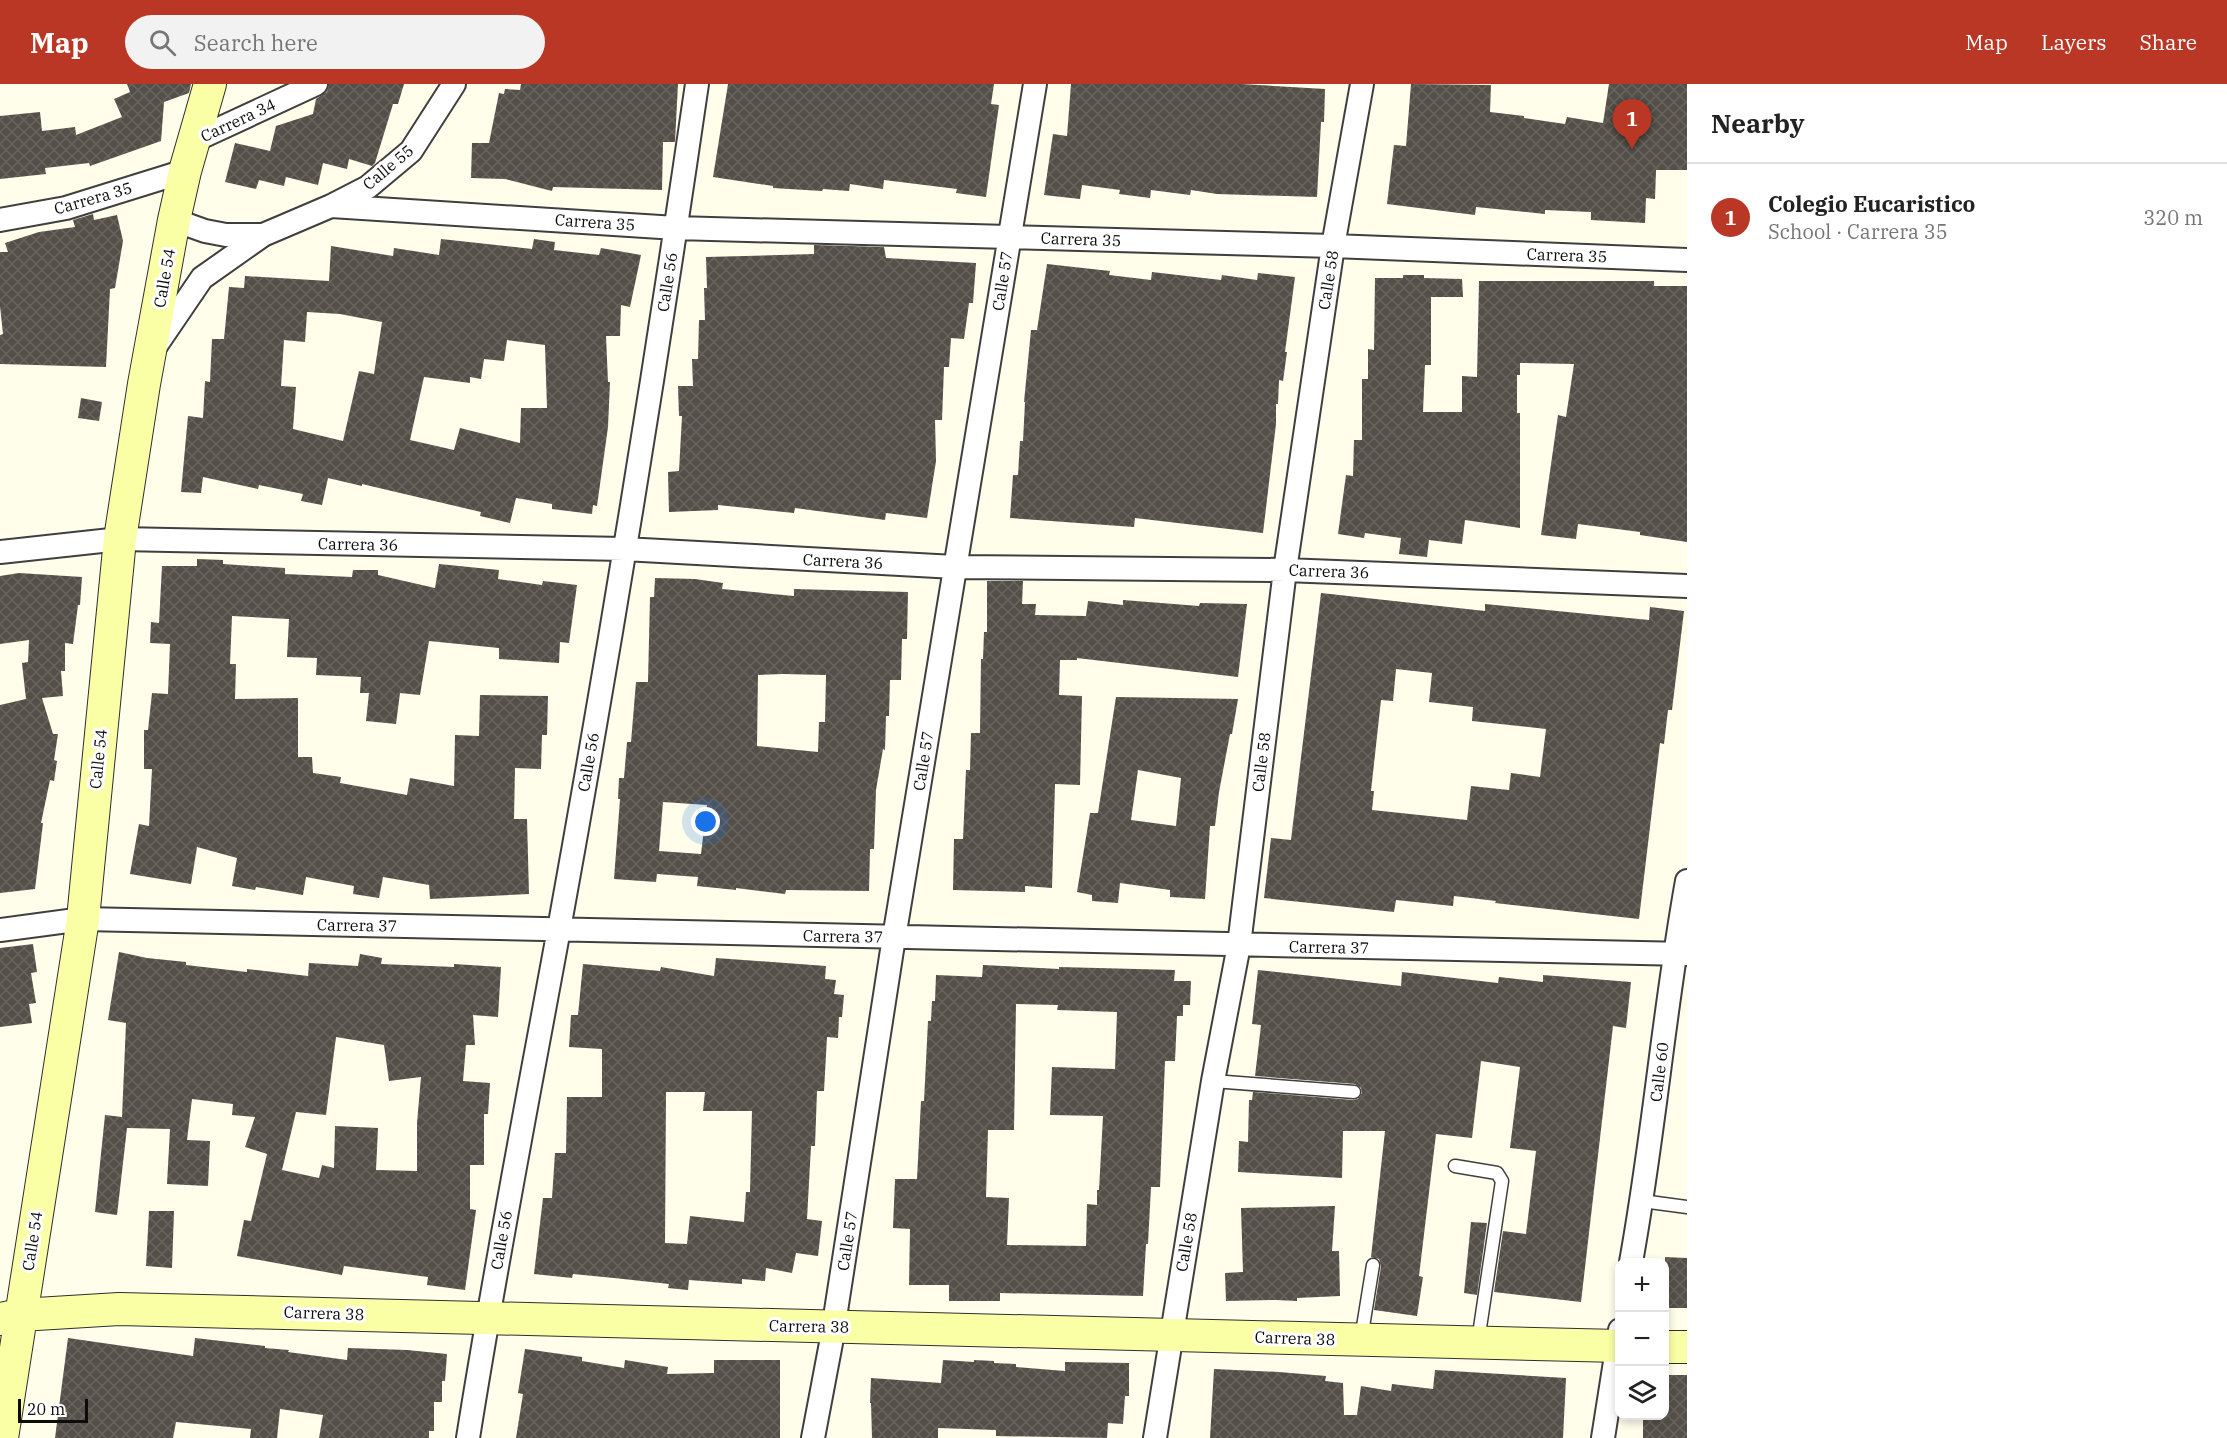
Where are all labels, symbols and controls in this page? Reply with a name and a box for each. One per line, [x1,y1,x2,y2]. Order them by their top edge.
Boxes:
search box [125,15,545,69]
text: Map [30,24,89,61]
icon: search [146,26,179,59]
text: Search here [194,28,318,57]
text: Map [1965,28,2008,56]
text: Layers [2041,28,2107,56]
text: Share [2140,28,2197,56]
street label: Carrera 34 [197,94,279,146]
pin: 1 [1612,100,1652,149]
text: Nearby [1711,106,1805,140]
street label: Calle 55 [359,140,417,194]
street label: Carrera 35 [52,177,134,219]
text: Colegio Eucaristico [1768,189,1975,218]
text: 1 [1725,204,1737,231]
text: 320 m [2143,204,2203,231]
street label: Carrera 35 [554,209,636,235]
text: School · Carrera 35 [1768,218,1948,245]
street label: Carrera 35 [1040,228,1122,250]
street label: Carrera 35 [1526,244,1608,266]
street label: Calle 54 [149,247,179,309]
street label: Calle 58 [1313,249,1343,311]
street label: Calle 57 [987,250,1017,312]
street label: Calle 56 [652,251,682,313]
street label: Carrera 36 [318,533,398,555]
street label: Carrera 36 [802,549,884,573]
street label: Carrera 36 [1288,560,1370,582]
street label: Calle 54 [85,728,111,790]
street label: Calle 57 [908,730,938,792]
street label: Calle 56 [573,731,603,793]
street label: Calle 58 [1247,731,1275,793]
your location [691,807,720,836]
street label: Carrera 37 [317,914,397,936]
street label: Carrera 37 [803,925,883,947]
street label: Carrera 37 [1289,936,1369,958]
street label: Calle 60 [1645,1041,1673,1103]
street label: Calle 56 [486,1209,516,1271]
street label: Calle 54 [17,1210,47,1272]
street label: Calle 57 [832,1210,862,1272]
street label: Calle 58 [1171,1211,1201,1273]
map controls [1615,1258,1669,1420]
button: + [1615,1258,1669,1312]
street label: Carrera 38 [283,1302,365,1324]
button: − [1615,1312,1669,1366]
street label: Carrera 38 [769,1315,849,1337]
street label: Carrera 38 [1254,1327,1336,1349]
button: layers [1615,1366,1669,1420]
scale bar [18,1396,88,1424]
text: 20 m [27,1399,65,1419]

